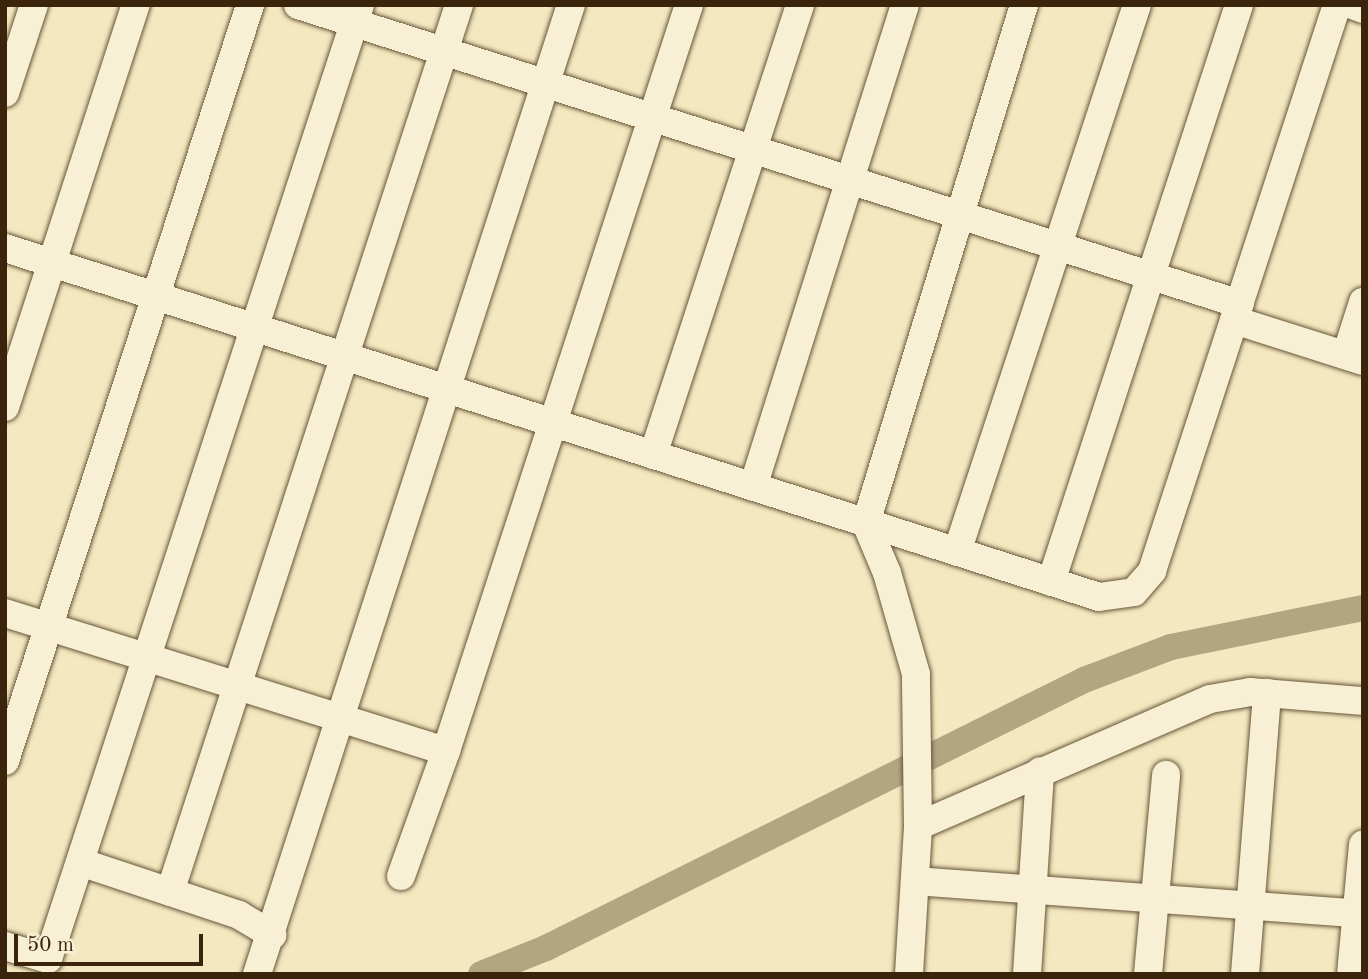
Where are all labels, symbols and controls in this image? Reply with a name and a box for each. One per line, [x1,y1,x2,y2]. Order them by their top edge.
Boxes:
scale bar [18,920,206,964]
text: 50 m [27,935,74,956]

